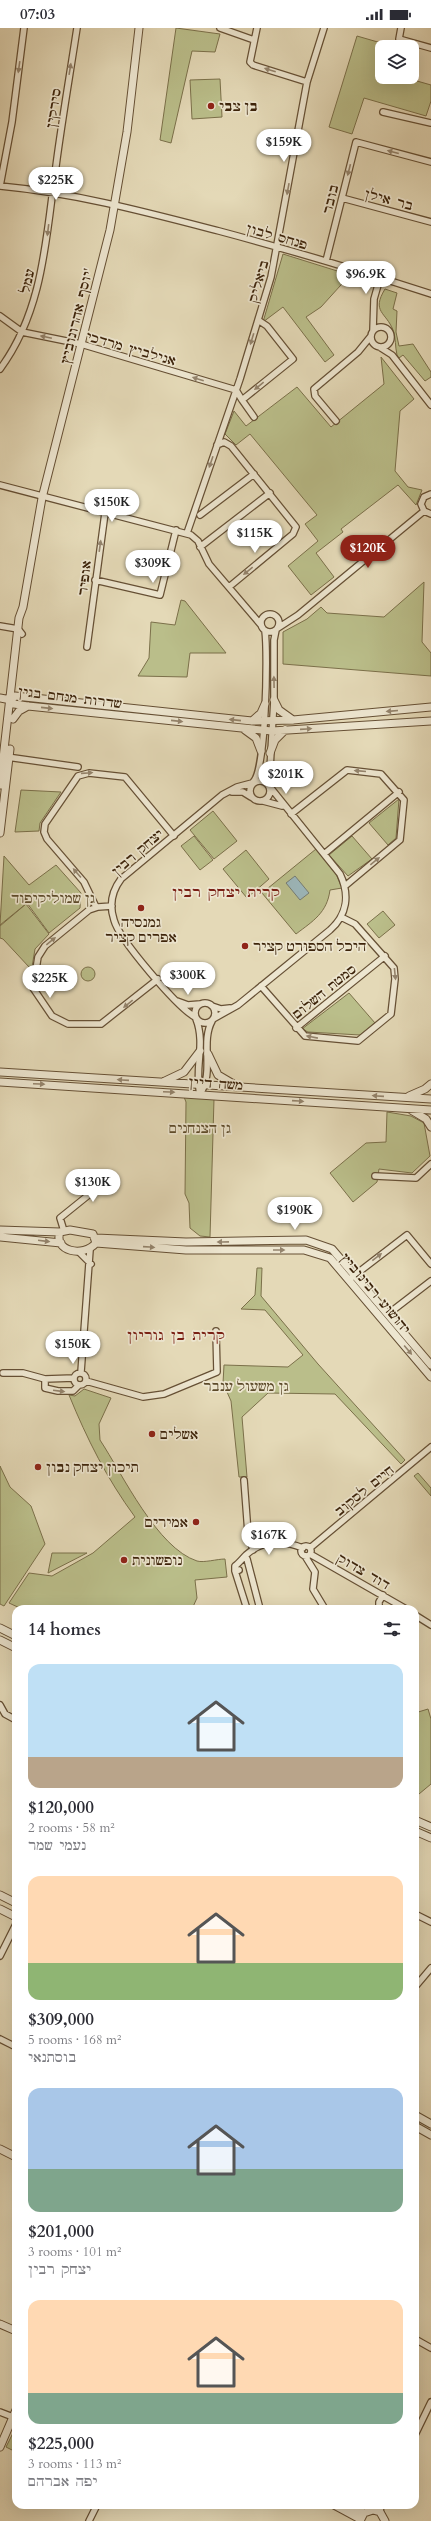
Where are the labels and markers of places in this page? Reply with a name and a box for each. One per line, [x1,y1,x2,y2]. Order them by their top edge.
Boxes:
place label: בן צבי [219,98,258,116]
marker: בן צבי [206,101,216,111]
pin: $159K [256,129,312,163]
pin: $225K [28,167,84,201]
pin: $96.9K [333,261,399,295]
pin: $150K [84,489,140,523]
pin: $115K [227,520,283,554]
pin: $120K [340,535,396,569]
pin: $309K [125,550,181,584]
pin: $201K [258,761,314,795]
marker: גמנסיה אפרים קציר [136,903,146,913]
place label: גמנסיה אפרים קציר [105,914,177,947]
place label: היכל הספורט קציר [253,938,366,956]
marker: היכל הספורט קציר [240,941,250,951]
pin: $300K [160,962,216,996]
pin: $225K [22,965,78,999]
pin: $130K [65,1169,121,1203]
pin: $190K [267,1197,323,1231]
pin: $150K [45,1331,101,1365]
place label: אשלים [160,1426,198,1444]
marker: אשלים [147,1429,157,1439]
place label: תיכון יצחק נבון [46,1459,139,1477]
marker: תיכון יצחק נבון [33,1462,43,1472]
place label: אמירים [145,1514,188,1532]
marker: אמירים [191,1517,201,1527]
pin: $167K [241,1522,297,1556]
place label: נופשונית [132,1552,182,1570]
marker: נופשונית [119,1555,129,1565]

